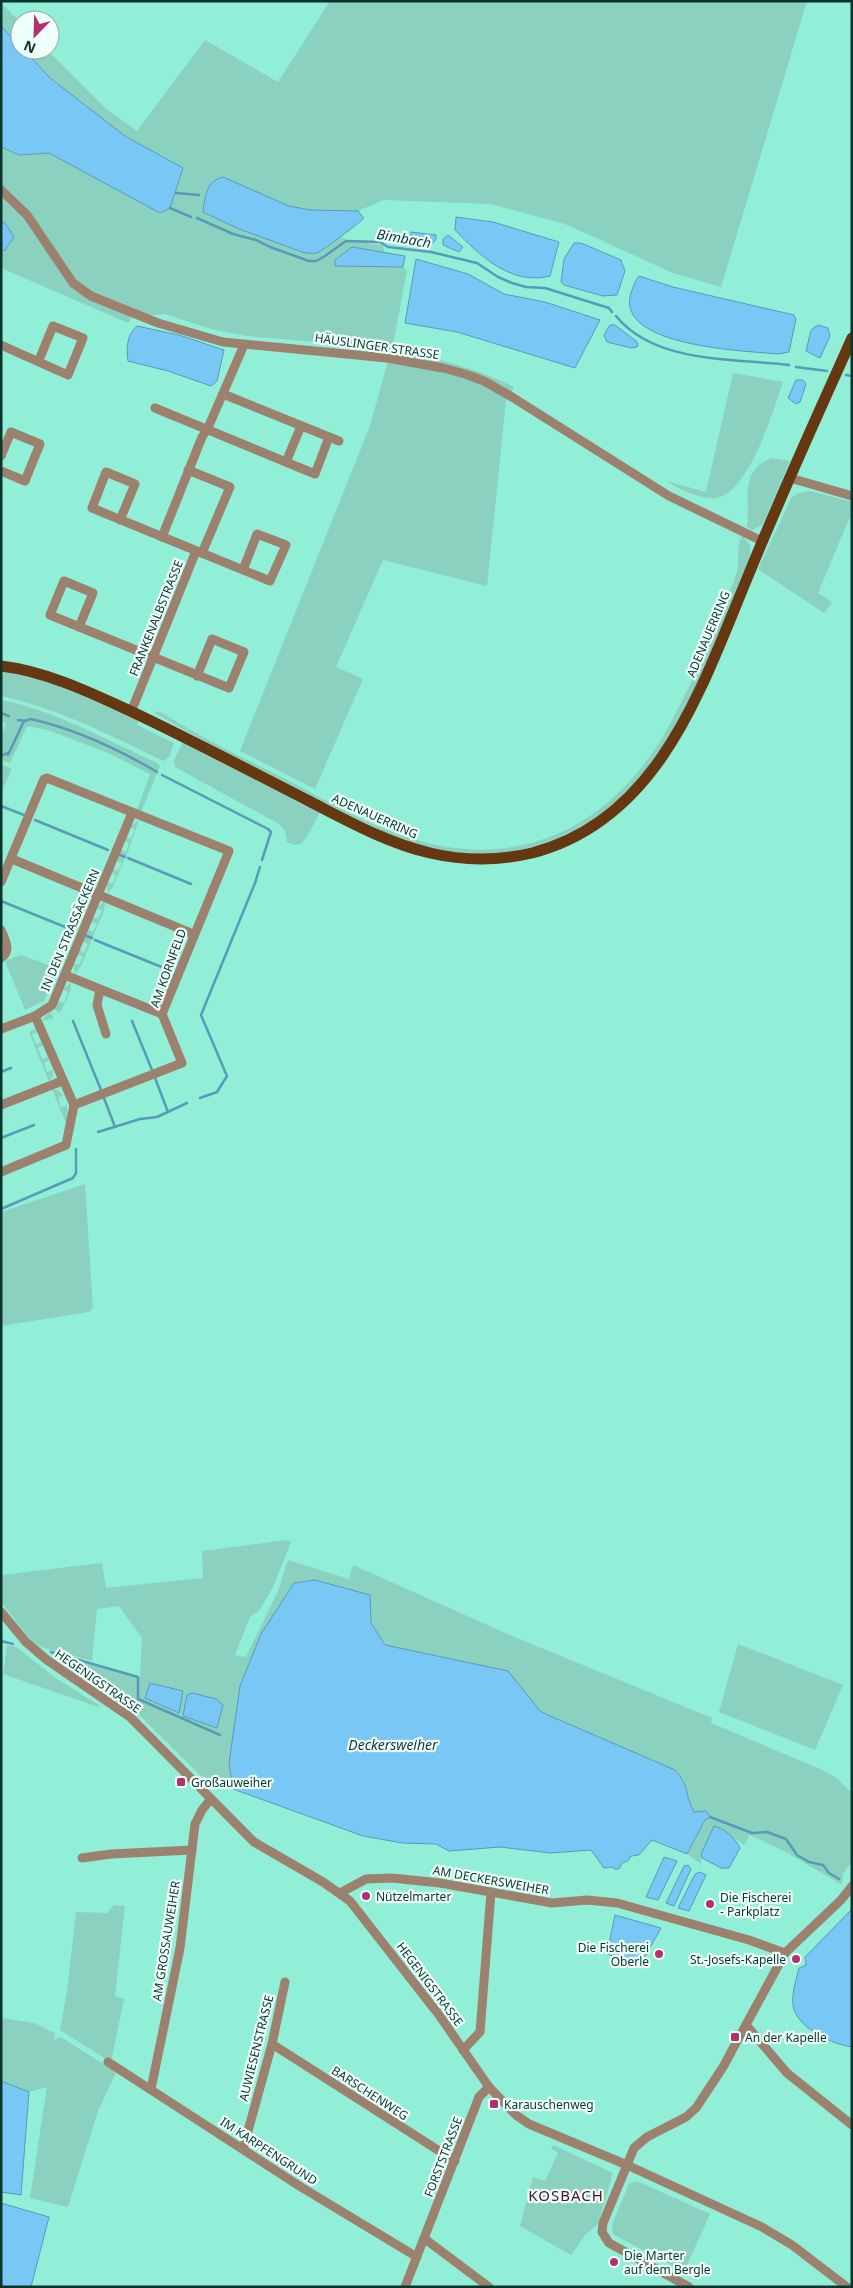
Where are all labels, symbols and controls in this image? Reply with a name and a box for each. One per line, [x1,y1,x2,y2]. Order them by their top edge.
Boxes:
north arrow [10,10,60,60]
text: N [21,36,39,58]
water label: Bimbach [375,224,433,252]
street label: HÄUSLINGER STRASSE [314,329,440,363]
street label: FRANKENALBSTRASSE [125,557,187,679]
street label: ADENAUERRING [682,588,734,680]
street label: ADENAUERRING [329,789,421,843]
street label: IN DEN STRASSÄCKERN [37,866,103,994]
street label: AM KORNFELD [146,926,190,1010]
street label: HEGENIGSTRASSE [52,1645,144,1717]
water label: Deckersweiher [348,1735,438,1754]
place label: Großauweiher [191,1774,272,1791]
marker: Großauweiher [175,1776,187,1788]
street label: AM DECKERSWEIHER [432,1861,551,1899]
street label: AM GROSSAUWEIHER [148,1879,184,2002]
place label: Nützelmarter [376,1888,451,1905]
place label: Die Fischerei - Parkplatz [720,1889,791,1920]
marker: Nützelmarter [360,1890,372,1902]
marker: Die Fischerei - Parkplatz [704,1898,716,1910]
street label: HEGENIGSTRASSE [393,1938,467,2030]
place label: Die Fischerei Oberle [578,1939,649,1970]
marker: Die Fischerei Oberle [653,1948,665,1960]
place label: St.-Josefs-Kapelle [690,1951,786,1968]
marker: St.-Josefs-Kapelle [790,1953,802,1965]
street label: AUWIESENSTRASSE [235,1993,277,2103]
place label: An der Kapelle [745,2029,827,2046]
marker: An der Kapelle [729,2031,741,2043]
street label: BARSCHENWEG [328,2062,412,2124]
place label: Karauschenweg [504,2096,594,2113]
marker: Karauschenweg [488,2098,500,2110]
street label: IM KARPFENGRUND [217,2113,321,2189]
street label: FORSTSTRASSE [420,2114,466,2200]
district label: KOSBACH [528,2185,604,2205]
place label: Die Marter auf dem Bergle [624,2247,711,2278]
marker: Die Marter auf dem Bergle [608,2256,620,2268]

